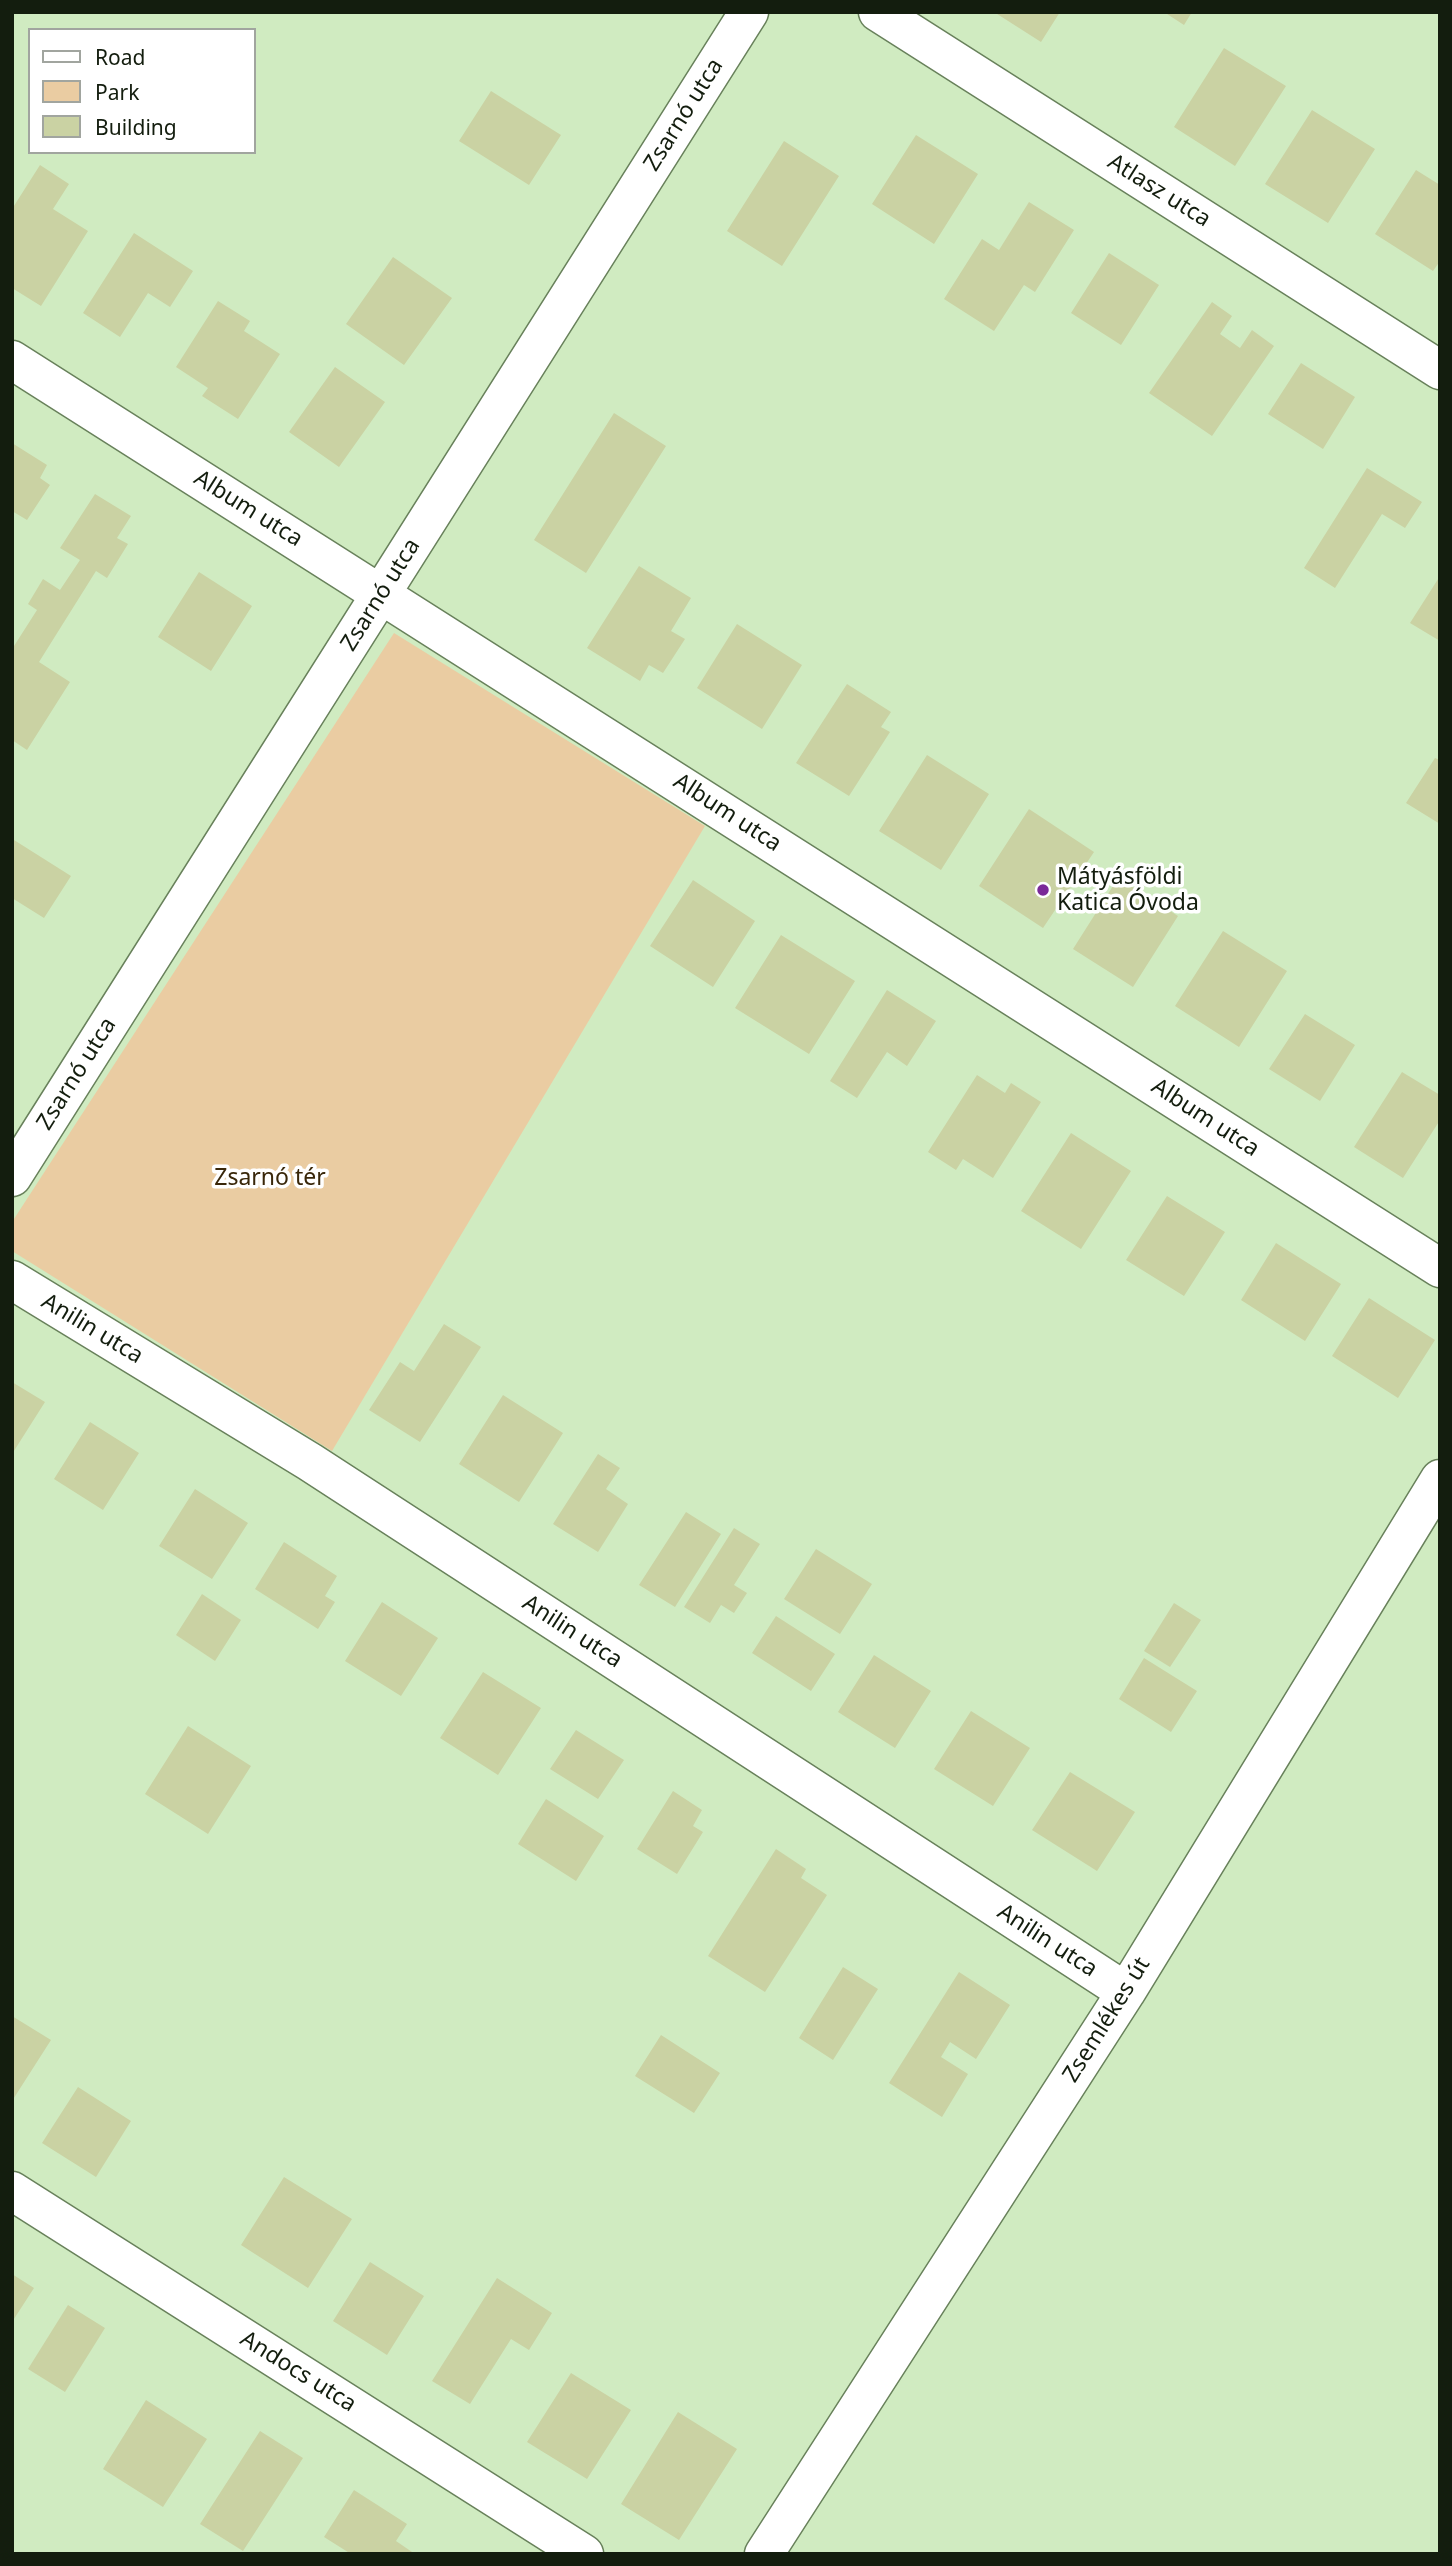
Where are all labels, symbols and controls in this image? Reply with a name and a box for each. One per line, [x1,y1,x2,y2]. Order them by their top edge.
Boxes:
legend [28,28,256,154]
text: Road [95,43,145,71]
street label: Zsarnó utca [639,54,729,176]
text: Park [95,78,139,106]
text: Building [95,113,177,141]
street label: Atlasz utca [1102,149,1216,233]
street label: Album utca [189,465,307,553]
street label: Zsarnó utca [336,534,426,656]
street label: Album utca [668,768,786,858]
place label: Mátyásföldi Katica Óvoda [1057,863,1199,917]
marker: Mátyásföldi Katica Óvoda [1035,882,1051,898]
street label: Zsarnó utca [32,1013,122,1135]
street label: Album utca [1146,1073,1264,1163]
park label: Zsarnó tér [214,1164,326,1192]
street label: Anilin utca [36,1288,148,1370]
street label: Anilin utca [517,1590,627,1674]
street label: Anilin utca [992,1899,1102,1983]
street label: Zsemlékes út [1058,1952,1156,2088]
street label: Andocs utca [235,2325,361,2419]

